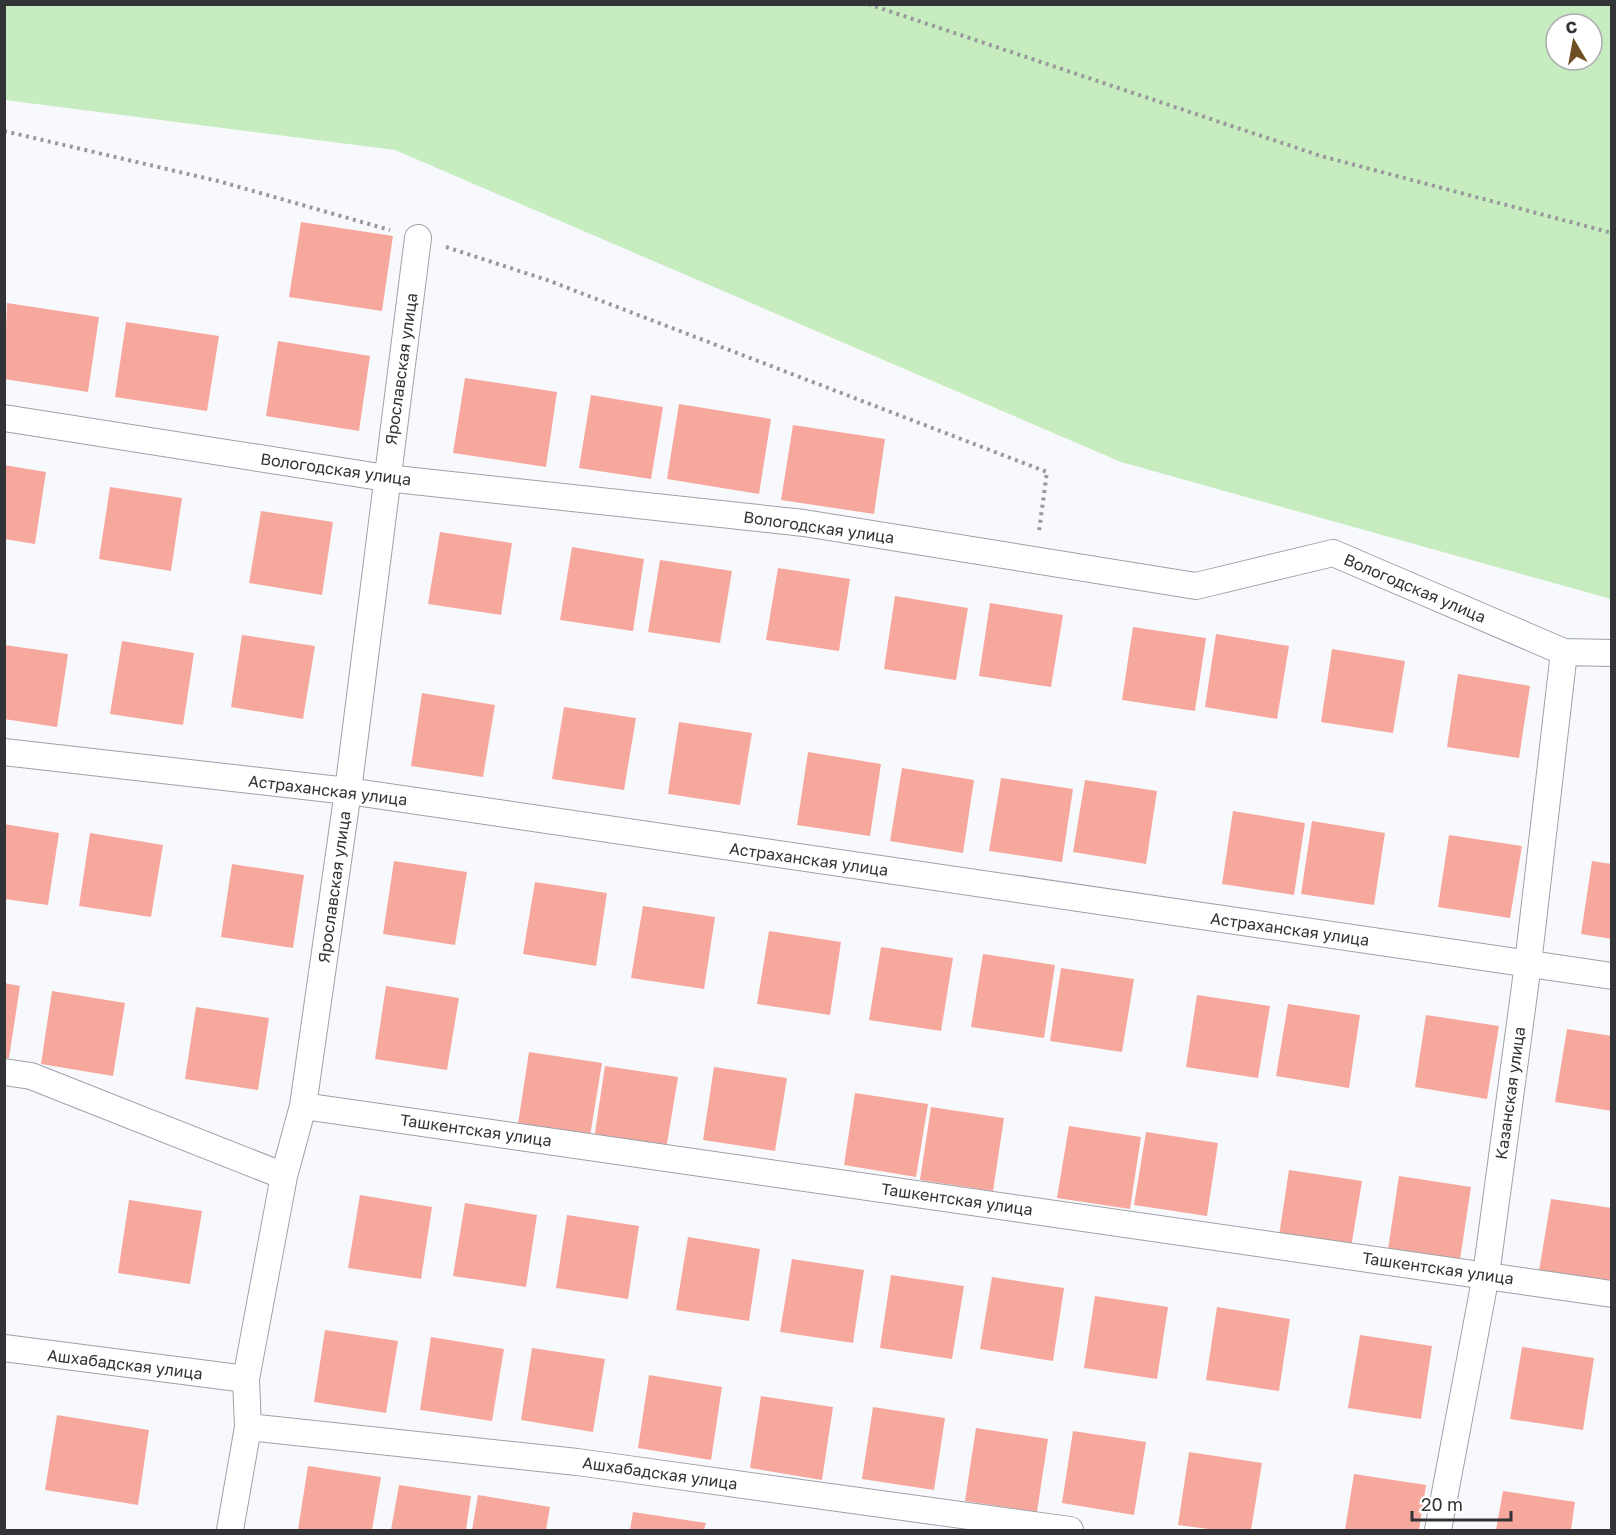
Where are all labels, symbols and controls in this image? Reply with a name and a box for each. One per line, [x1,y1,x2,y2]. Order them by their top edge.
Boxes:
north arrow [1544,12,1604,72]
text: С [1564,16,1579,38]
street label: Ярославская улица [380,292,422,446]
street label: Вологодская улица [259,449,413,489]
street label: Вологодская улица [742,507,896,547]
street label: Вологодская улица [1341,549,1489,627]
street label: Астраханская улица [247,770,409,810]
street label: Ярославская улица [313,810,355,964]
street label: Астраханская улица [728,838,890,880]
street label: Астраханская улица [1209,908,1371,950]
street label: Казанская улица [1491,1025,1529,1161]
street label: Ташкентская улица [399,1109,553,1151]
street label: Ташкентская улица [880,1178,1034,1220]
street label: Ташкентская улица [1361,1247,1515,1289]
street label: Ашхабадская улица [46,1345,204,1383]
street label: Ашхабадская улица [581,1452,739,1494]
scale bar [1412,1484,1511,1522]
text: 20 m [1421,1493,1463,1515]

